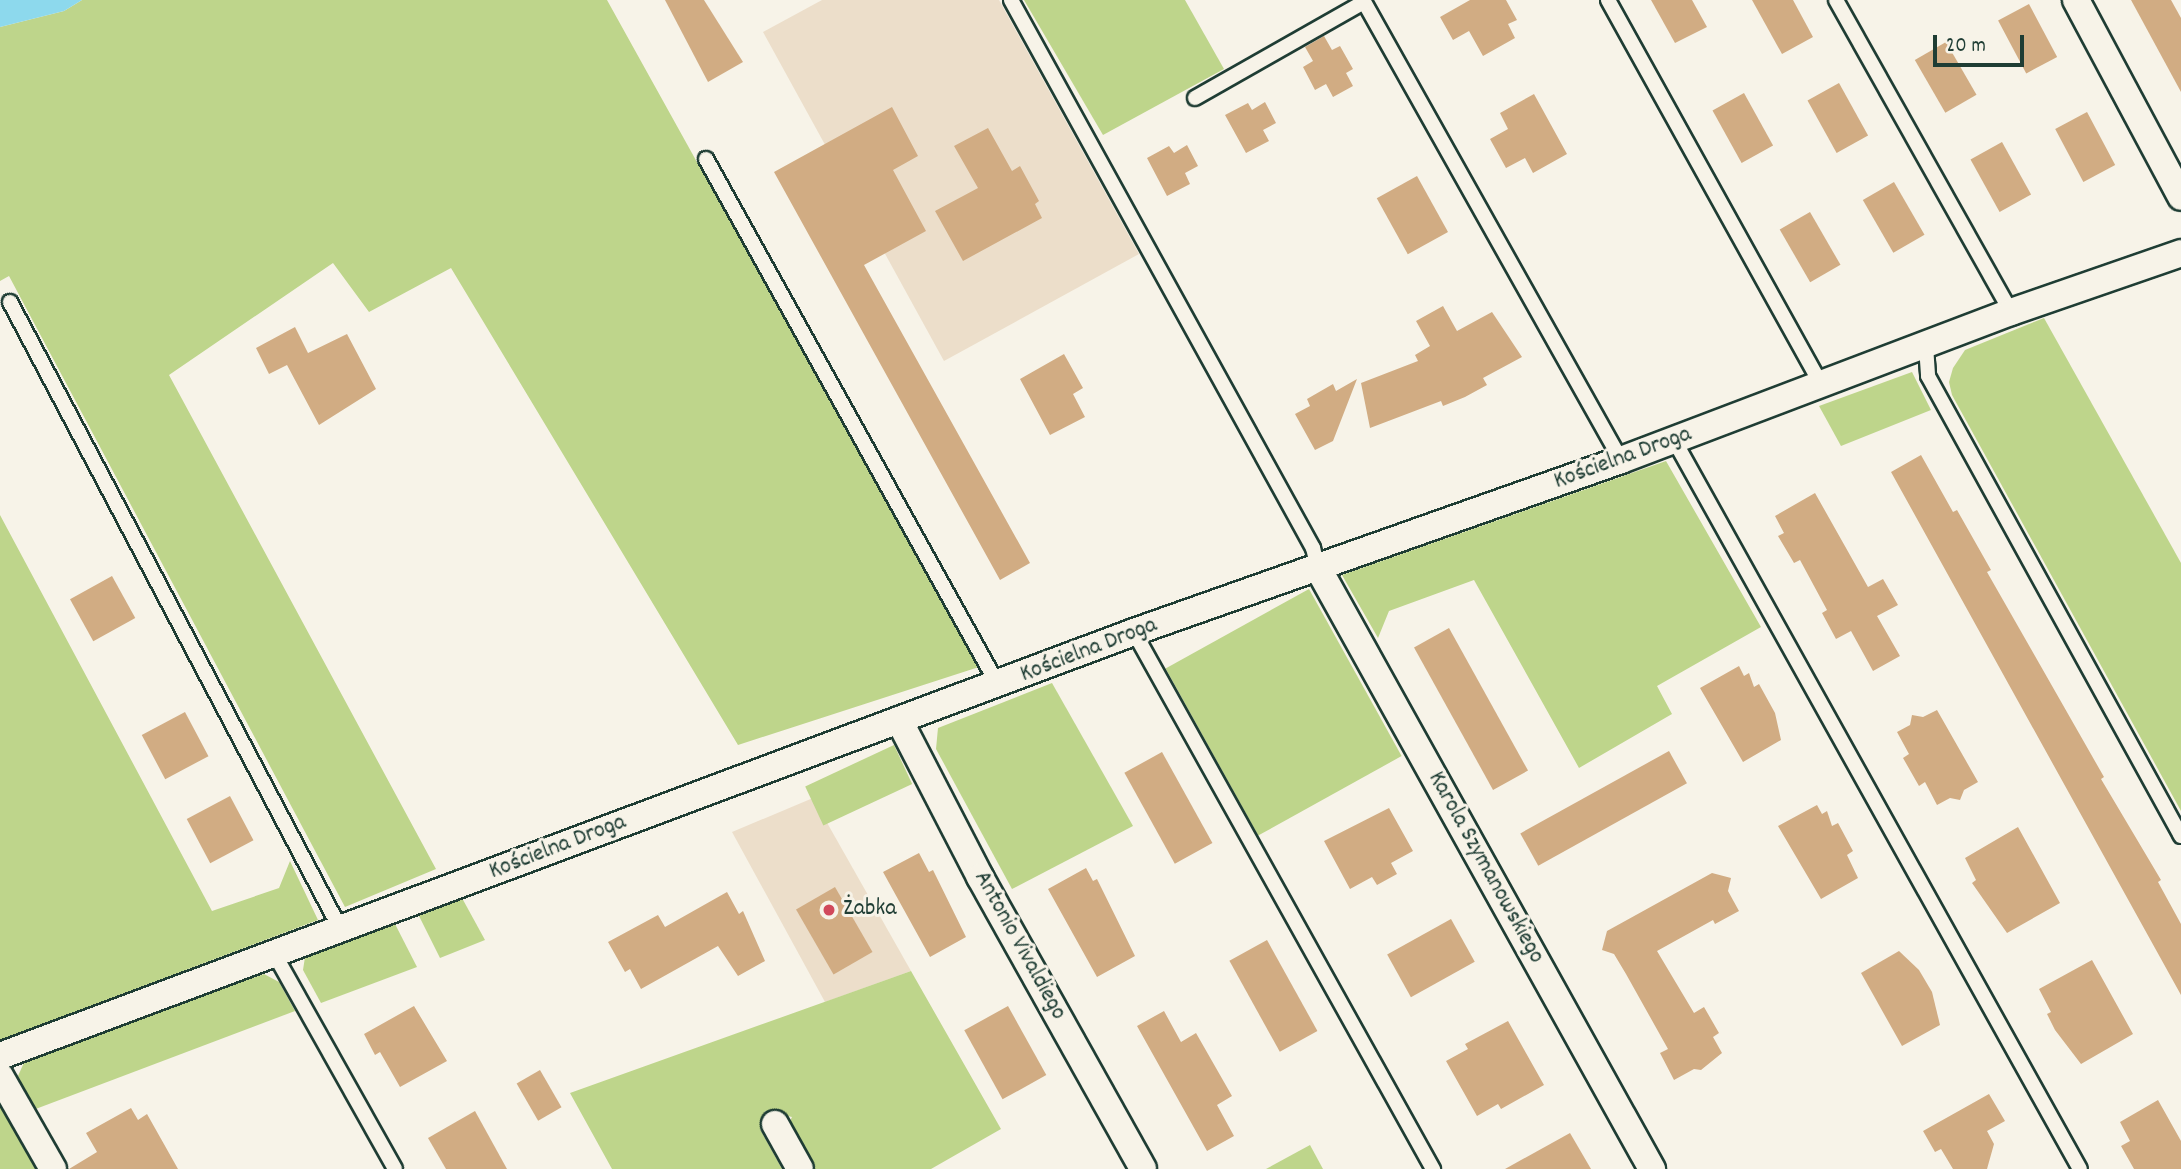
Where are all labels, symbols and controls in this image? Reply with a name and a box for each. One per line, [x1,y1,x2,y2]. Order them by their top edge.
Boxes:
scale bar [1936,21,2027,65]
text: 20 m [1946,32,1986,62]
street label: Kościelna Droga [1550,421,1696,497]
street label: Kościelna Droga [1017,612,1161,690]
street label: Karola Szymanowskiego [1420,767,1550,969]
street label: Kościelna Droga [486,809,630,887]
street label: Antonio Vivaldiego [966,867,1072,1025]
place label: Żabka [843,896,896,924]
marker: Żabka [821,902,837,918]

